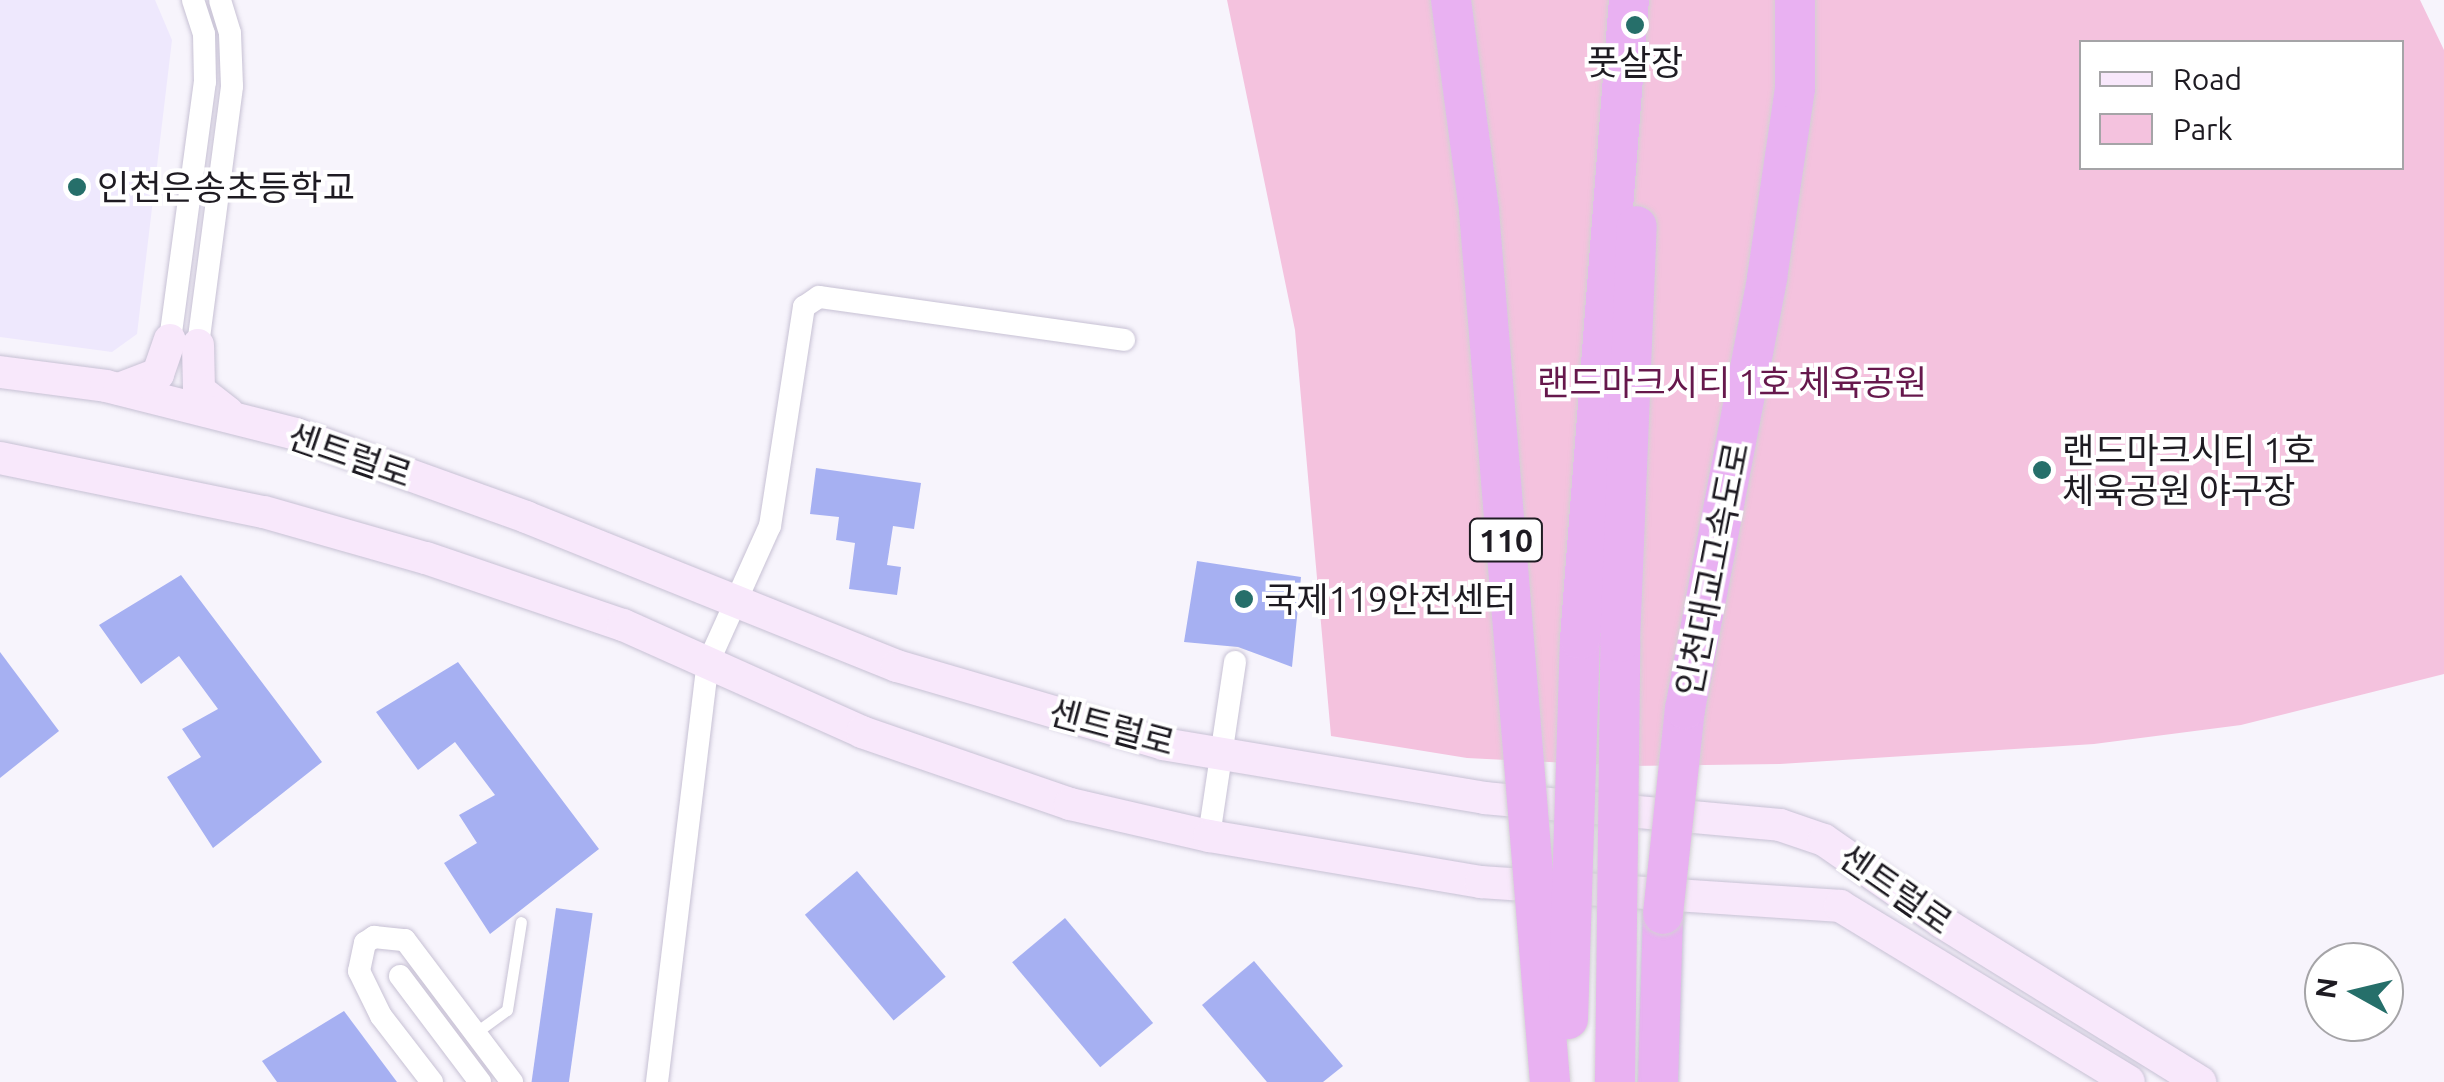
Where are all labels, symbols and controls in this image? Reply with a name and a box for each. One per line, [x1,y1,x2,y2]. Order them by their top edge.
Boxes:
marker: 풋살장 [1624,14,1646,36]
legend [2079,40,2404,170]
place label: 풋살장 [1587,41,1683,83]
text: Road [2173,62,2242,96]
text: Park [2173,112,2233,146]
place label: 인천은송초등학교 [97,166,355,208]
marker: 인천은송초등학교 [66,176,88,198]
park label: 랜드마크시티 1호 체육공원 [1537,361,1927,403]
street label: 센트럴로 [282,414,418,496]
place label: 랜드마크시티 1호 체육공원 야구장 [2062,429,2315,511]
street label: 인천대교고속도로 [1667,439,1757,699]
marker: 랜드마크시티 1호 체육공원 야구장 [2031,459,2053,481]
road number: 110 [1468,513,1544,567]
place label: 국제119안전센터 [1264,578,1516,620]
marker: 국제119안전센터 [1233,588,1255,610]
street label: 센트럴로 [1044,690,1180,764]
street label: 센트럴로 [1831,835,1961,943]
north arrow [2304,942,2404,1042]
text: N [2309,976,2343,1001]

